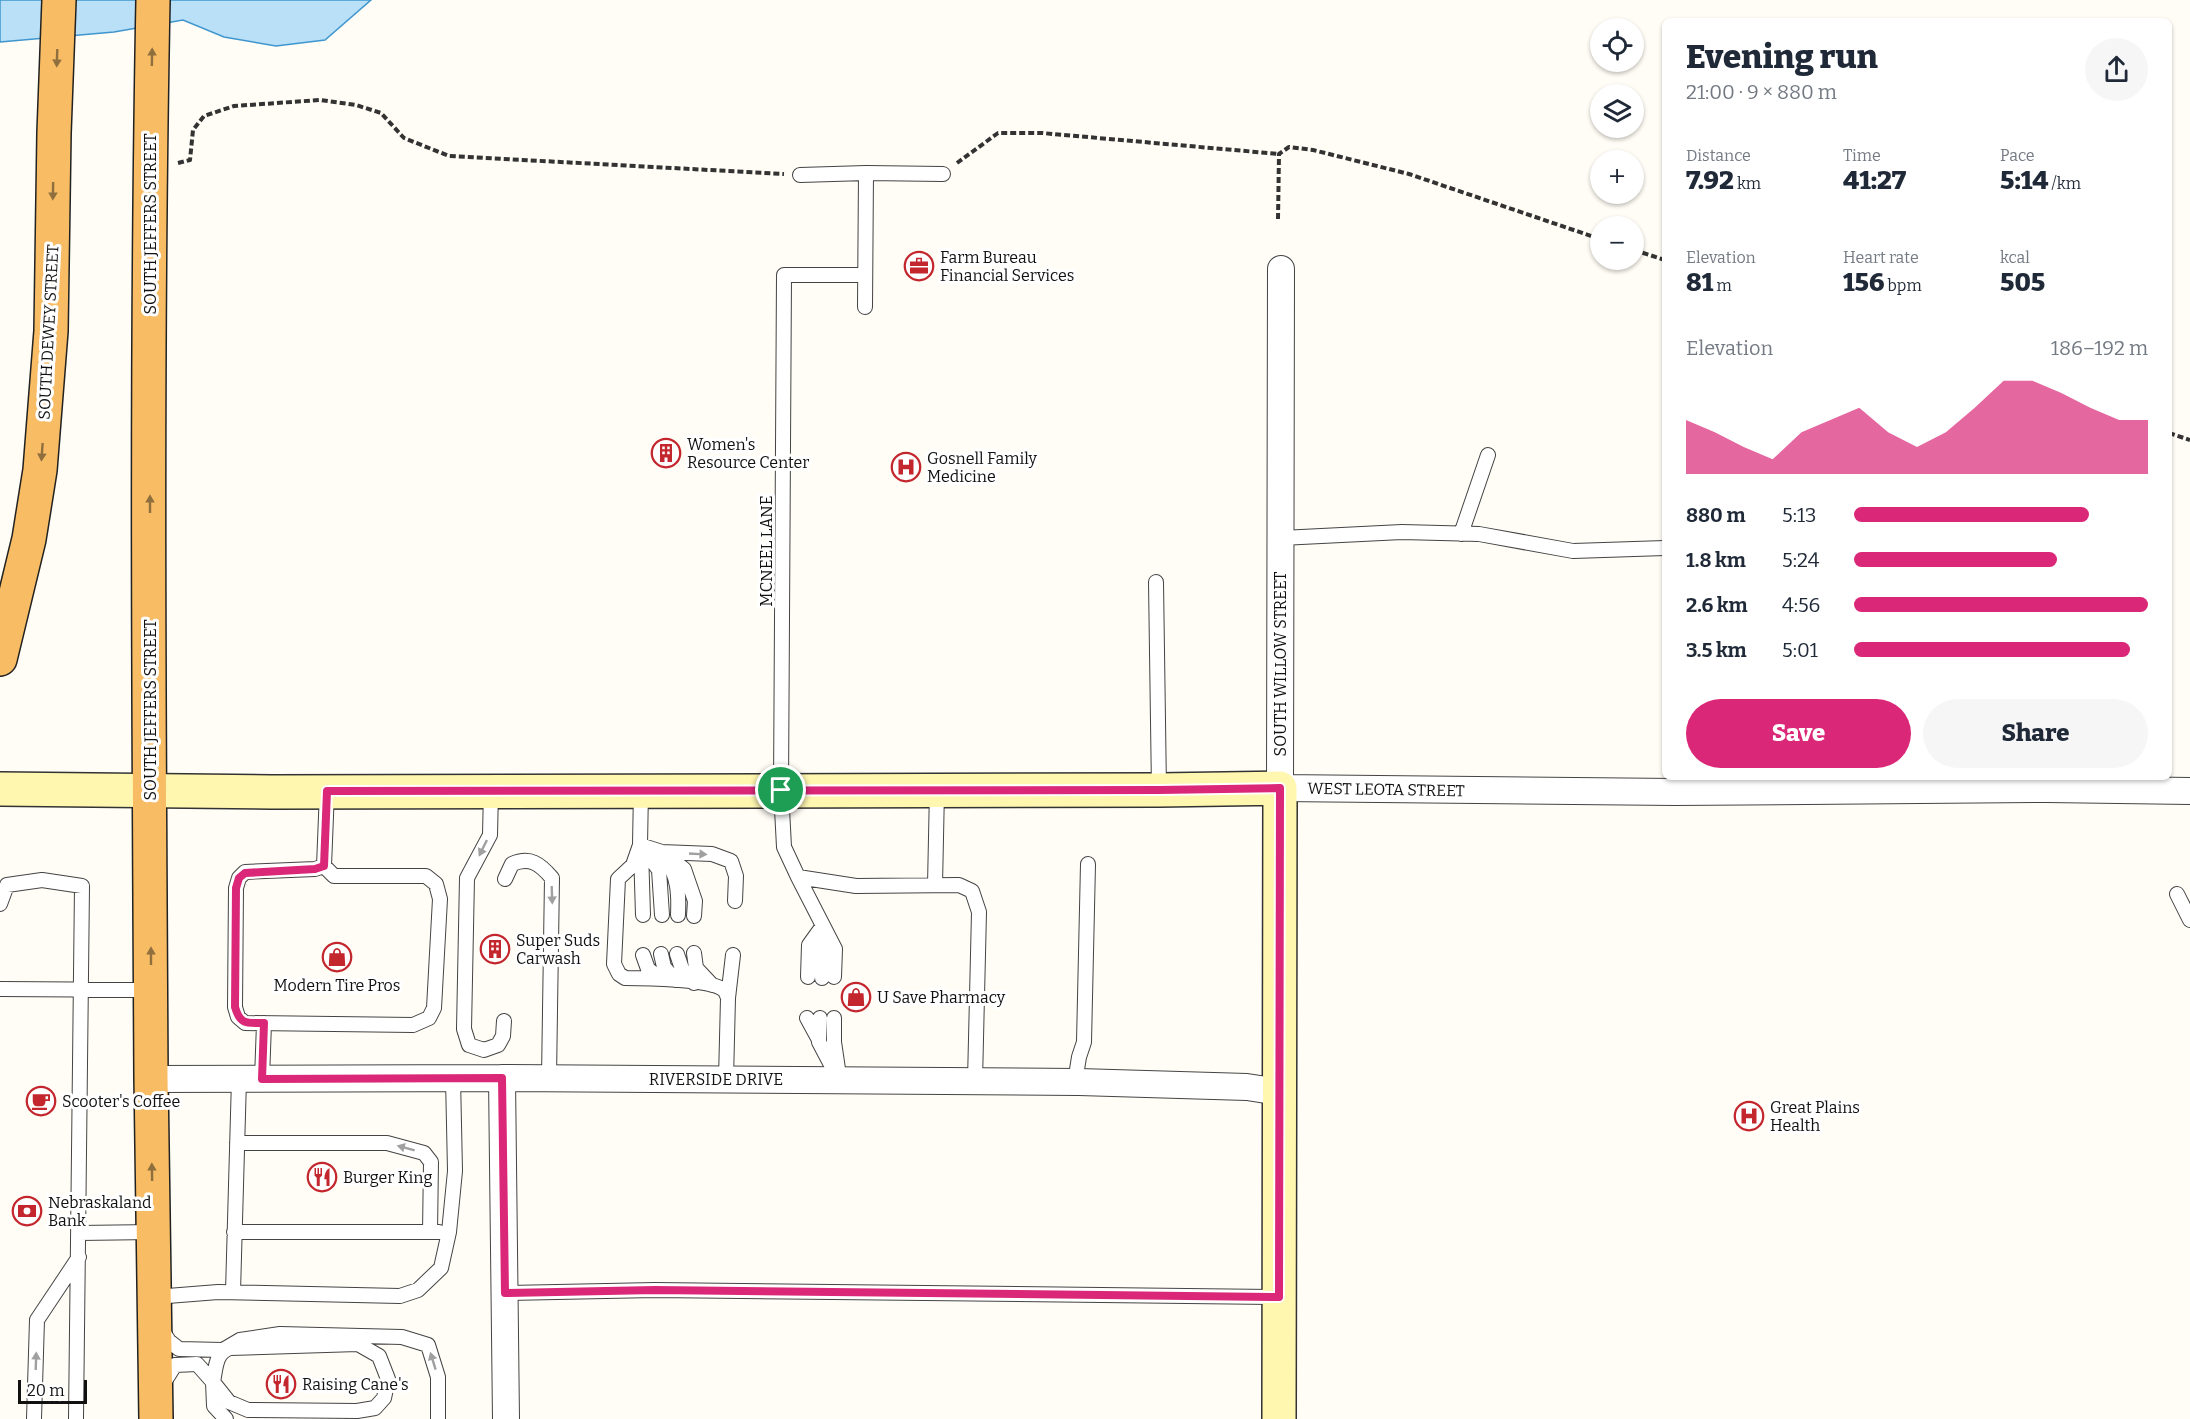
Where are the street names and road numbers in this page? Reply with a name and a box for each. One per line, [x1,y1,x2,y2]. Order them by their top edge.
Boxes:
street label: SOUTH JEFFERS STREET [141,133,160,315]
street label: SOUTH DEWEY STREET [34,244,63,420]
street label: MCNEEL LANE [757,495,776,607]
street label: SOUTH WILLOW STREET [1271,572,1290,756]
street label: SOUTH JEFFERS STREET [141,619,160,801]
street label: WEST LEOTA STREET [1307,779,1465,800]
street label: RIVERSIDE DRIVE [649,1070,783,1089]

